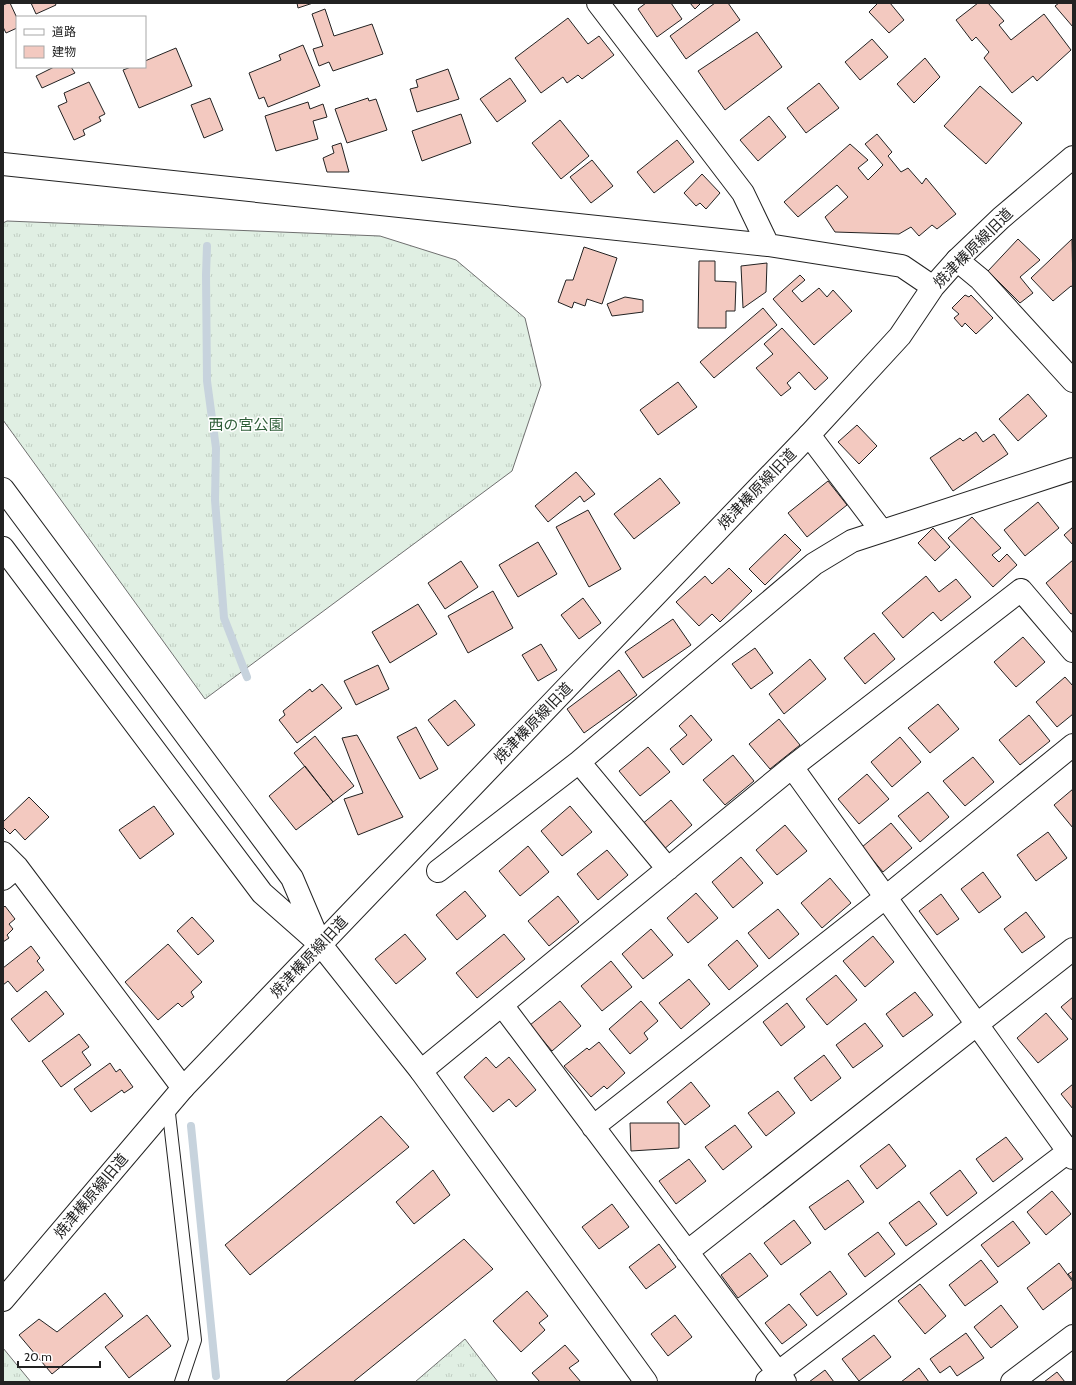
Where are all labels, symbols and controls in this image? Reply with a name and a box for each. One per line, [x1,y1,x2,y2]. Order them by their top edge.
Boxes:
legend [16,16,146,68]
text: 道路 [52,24,76,39]
text: 建物 [52,44,76,59]
street label: 焼津榛原線旧道 [930,205,1016,291]
park label: 西の宮公園 [208,416,284,434]
street label: 焼津榛原線旧道 [714,445,800,533]
street label: 焼津榛原線旧道 [490,679,576,767]
street label: 焼津榛原線旧道 [267,912,351,1002]
street label: 焼津榛原線旧道 [50,1150,132,1242]
scale bar [18,1343,100,1369]
text: 20 m [24,1349,52,1364]

